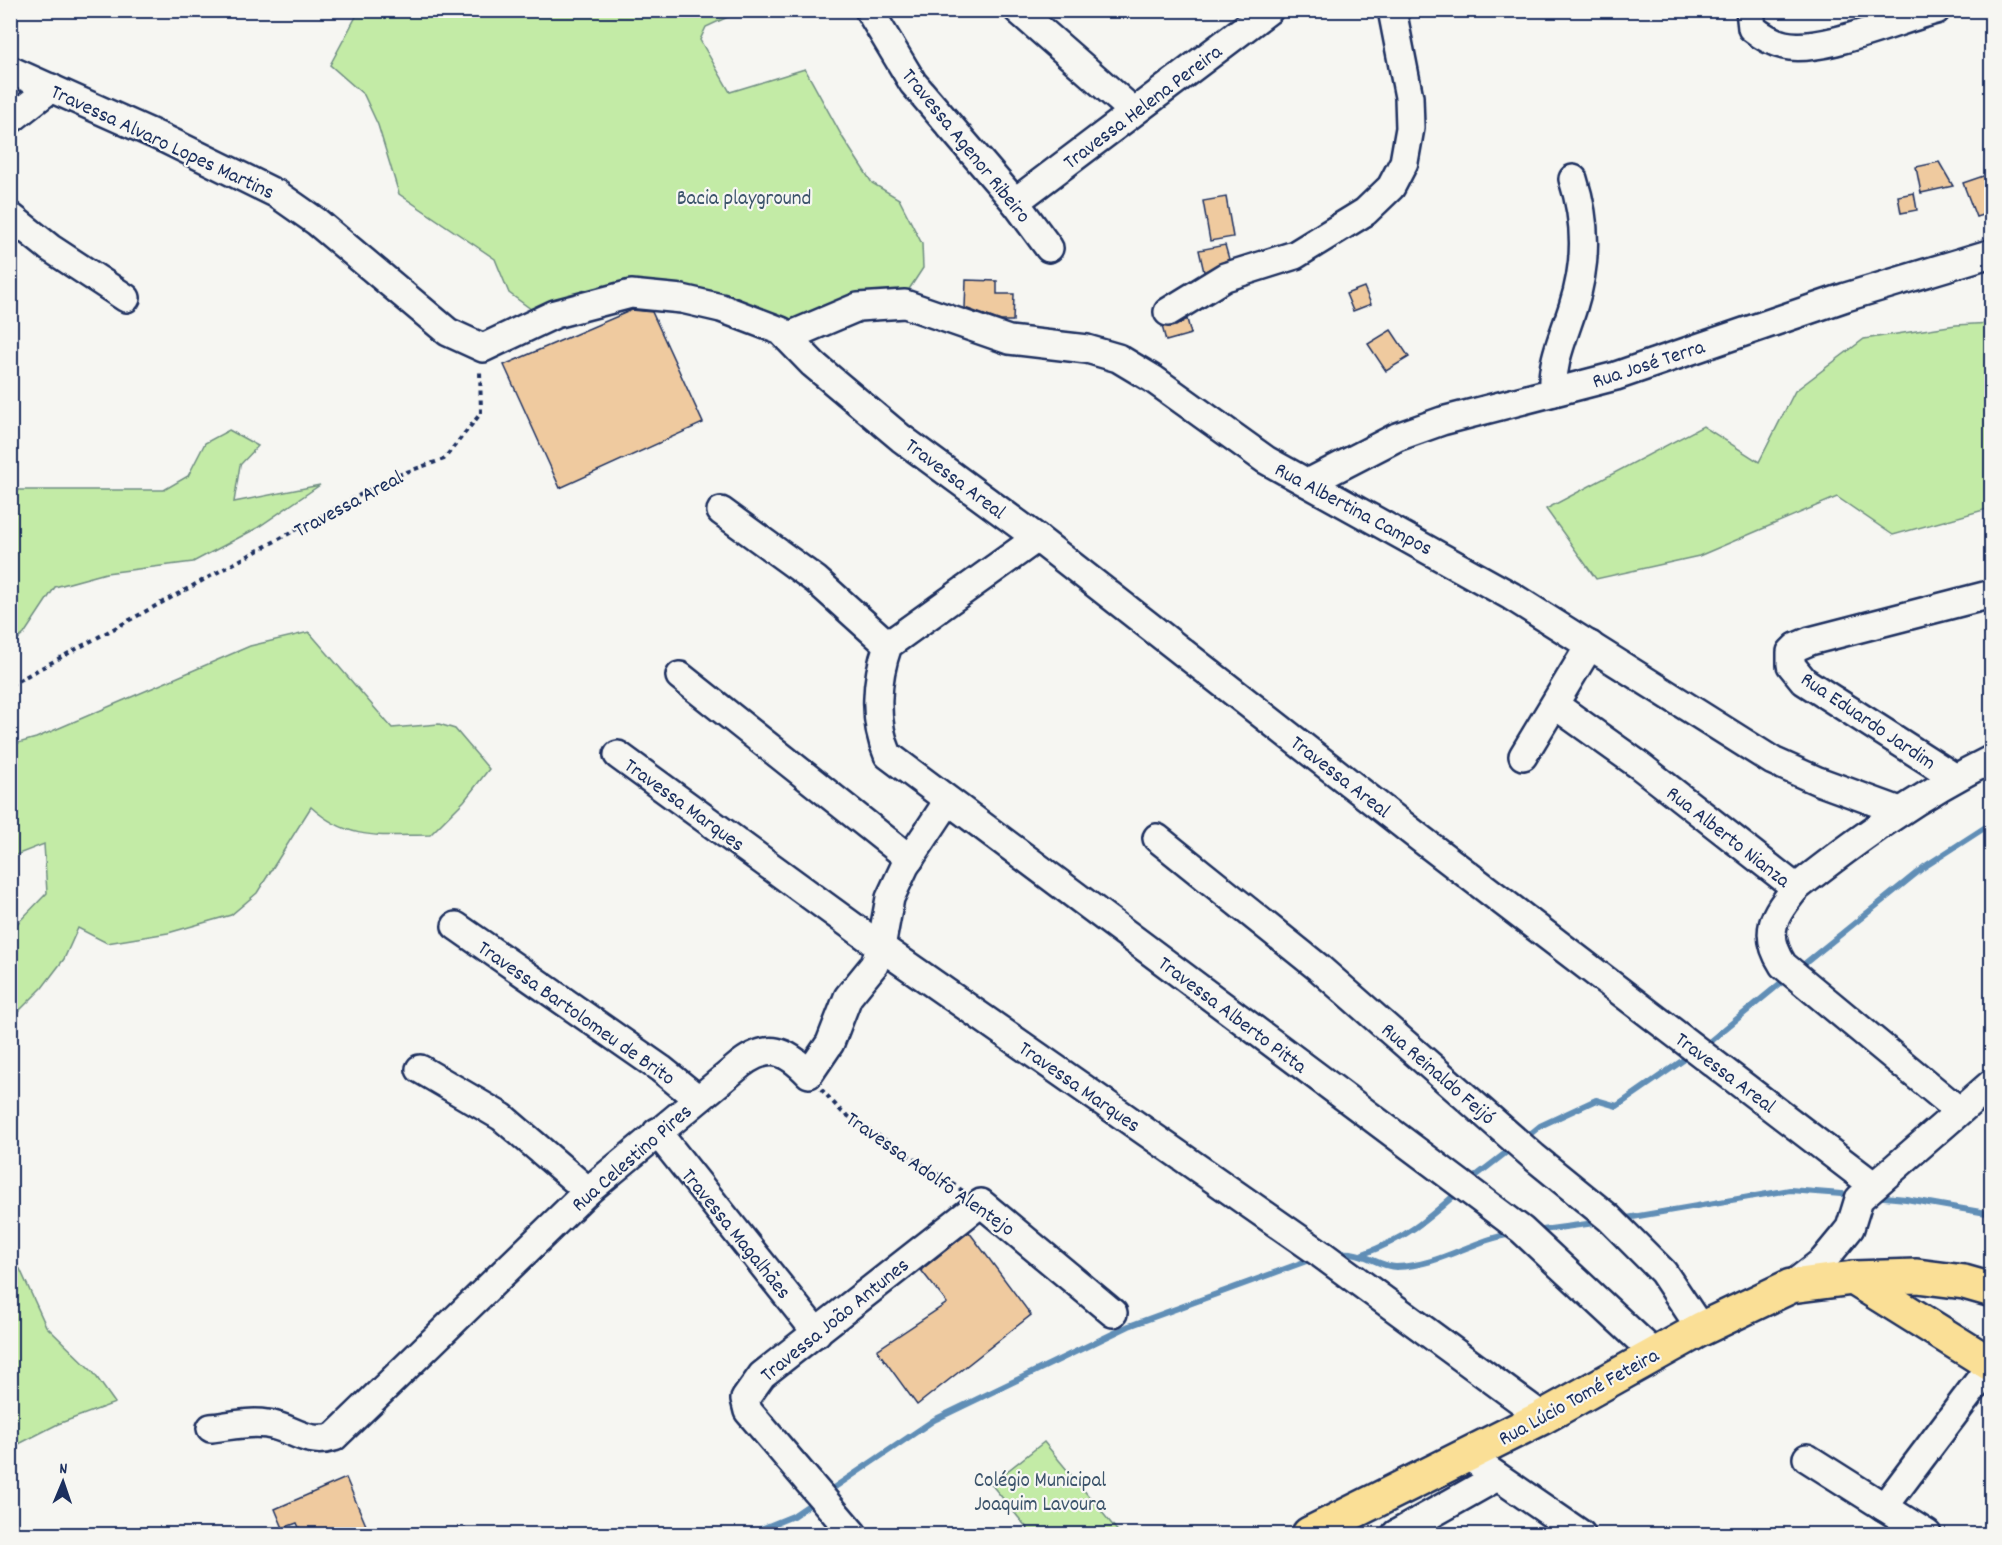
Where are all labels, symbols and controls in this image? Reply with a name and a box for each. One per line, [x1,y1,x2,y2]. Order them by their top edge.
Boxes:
street label: Travessa Helena Pereira [1058,38,1231,178]
street label: Travessa Agenor Ribeiro [893,63,1037,231]
street label: Travessa Alvaro Lopes Martins [45,79,279,209]
park label: Bacia playground [677,185,811,215]
street label: Rua José Terra [1589,333,1710,398]
street label: Travessa Areal [897,432,1011,528]
street label: Rua Albertina Campos [1268,456,1437,565]
street label: Travessa Areal [290,464,409,547]
street label: Rua Eduardo Jardim [1794,666,1941,779]
street label: Travessa Areal [1283,730,1396,827]
street label: Travessa Marques [617,752,750,861]
street label: Rua Alberto Nianza [1659,780,1796,897]
street label: Travessa Bartolomeu de Brito [470,935,680,1094]
street label: Travessa Alberto Pitta [1150,950,1313,1083]
street label: Rua Reinaldo Feijó [1373,1017,1501,1134]
street label: Travessa Areal [1667,1026,1781,1122]
street label: Travessa Marques [1011,1035,1145,1142]
street label: Rua Celestino Pires [566,1098,700,1220]
street label: Travessa Adolfo Alentejo [838,1106,1020,1245]
street label: Travessa Magalhães [672,1163,797,1307]
street label: Travessa João Antunes [755,1252,917,1391]
street label: Rua Lúcio Tomé Feteira [1494,1341,1666,1455]
north arrow [33,1452,93,1512]
text: N [59,1458,68,1481]
park label: Colégio Municipal Joaquim Lavoura [974,1467,1107,1521]

